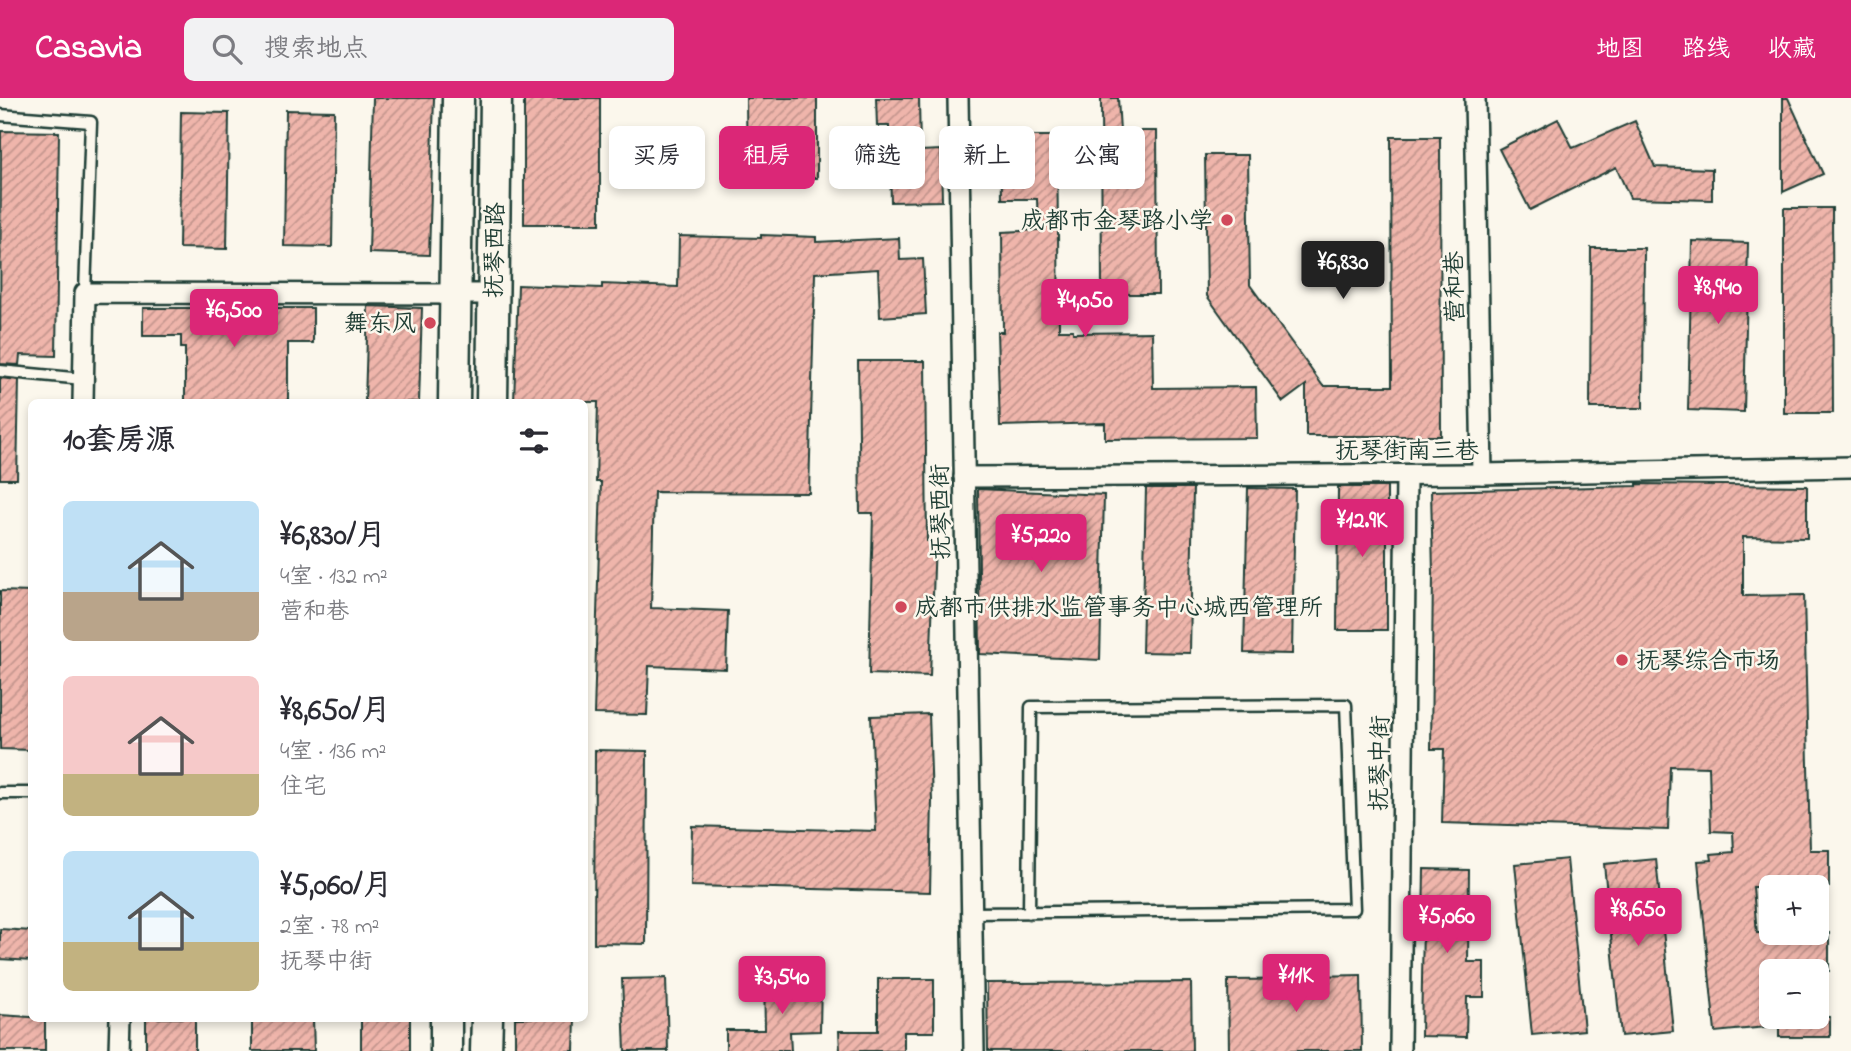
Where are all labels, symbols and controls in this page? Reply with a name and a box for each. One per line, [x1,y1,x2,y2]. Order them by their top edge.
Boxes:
search box [184,18,674,81]
text: Casavia [35,25,142,73]
icon: search [208,30,246,68]
text: 搜索地点 [264,31,368,69]
text: 地图 [1596,33,1644,68]
text: 路线 [1682,33,1730,68]
text: 收藏 [1768,33,1816,68]
chip: 买房 [609,126,705,189]
chip: 租房 [719,126,815,189]
chip: 筛选 [829,126,925,189]
chip: 新上 [939,126,1035,189]
chip: 公寓 [1049,126,1145,189]
street label: 抚琴西路 [478,202,515,298]
place label: 成都市金琴路小学 [1021,205,1213,240]
marker: 成都市金琴路小学 [1219,212,1235,228]
pin: ¥6,830 [1286,242,1400,301]
text: ¥6,830 [1317,247,1369,280]
street label: 营和巷 [1438,251,1475,323]
pin: ¥8,940 [1661,266,1775,326]
text: ¥8,940 [1694,272,1742,305]
pin: ¥4,050 [1028,280,1142,339]
text: ¥4,050 [1057,285,1113,318]
pin: ¥6,500 [177,289,291,349]
text: ¥6,500 [206,295,262,328]
place label: 舞东风 [344,308,416,343]
marker: 舞东风 [422,315,438,331]
text: 10套房源 [63,420,176,464]
icon: filters [515,422,553,460]
street label: 抚琴街南三巷 [1335,435,1479,470]
street label: 抚琴西街 [924,464,961,560]
pin: ¥12.9K [1305,500,1419,559]
text: ¥12.9K [1337,505,1387,538]
pin: ¥5,220 [984,514,1098,574]
text: ¥6,830/月 [280,515,386,559]
text: ¥5,220 [1012,520,1070,553]
icon: home [119,529,203,613]
text: 4室 · 132 m² [280,561,388,594]
place label: 成都市供排水监管事务中心城西管理所 [915,592,1323,627]
text: 营和巷 [280,596,349,629]
marker: 成都市供排水监管事务中心城西管理所 [893,599,909,615]
place label: 抚琴综合市场 [1636,645,1780,680]
marker: 抚琴综合市场 [1614,652,1630,668]
text: ¥8,650/月 [280,690,391,734]
icon: home [119,704,203,788]
street label: 抚琴中街 [1363,715,1400,811]
text: 4室 · 136 m² [280,736,386,769]
text: 住宅 [280,771,326,804]
text: ¥5,060/月 [280,865,392,909]
map controls [1759,875,1829,1029]
button: + [1759,875,1829,945]
icon: home [119,879,203,963]
pin: ¥8,650 [1581,888,1695,948]
text: ¥8,650 [1611,894,1665,927]
pin: ¥5,060 [1390,896,1504,955]
text: ¥5,060 [1419,901,1475,934]
text: 2室 · 78 m² [280,911,379,944]
text: 抚琴中街 [280,946,372,979]
pin: ¥11K [1255,954,1337,1014]
pin: ¥3,540 [725,956,839,1016]
button: − [1759,959,1829,1029]
text: ¥11K [1279,960,1313,993]
text: ¥3,540 [755,962,810,995]

